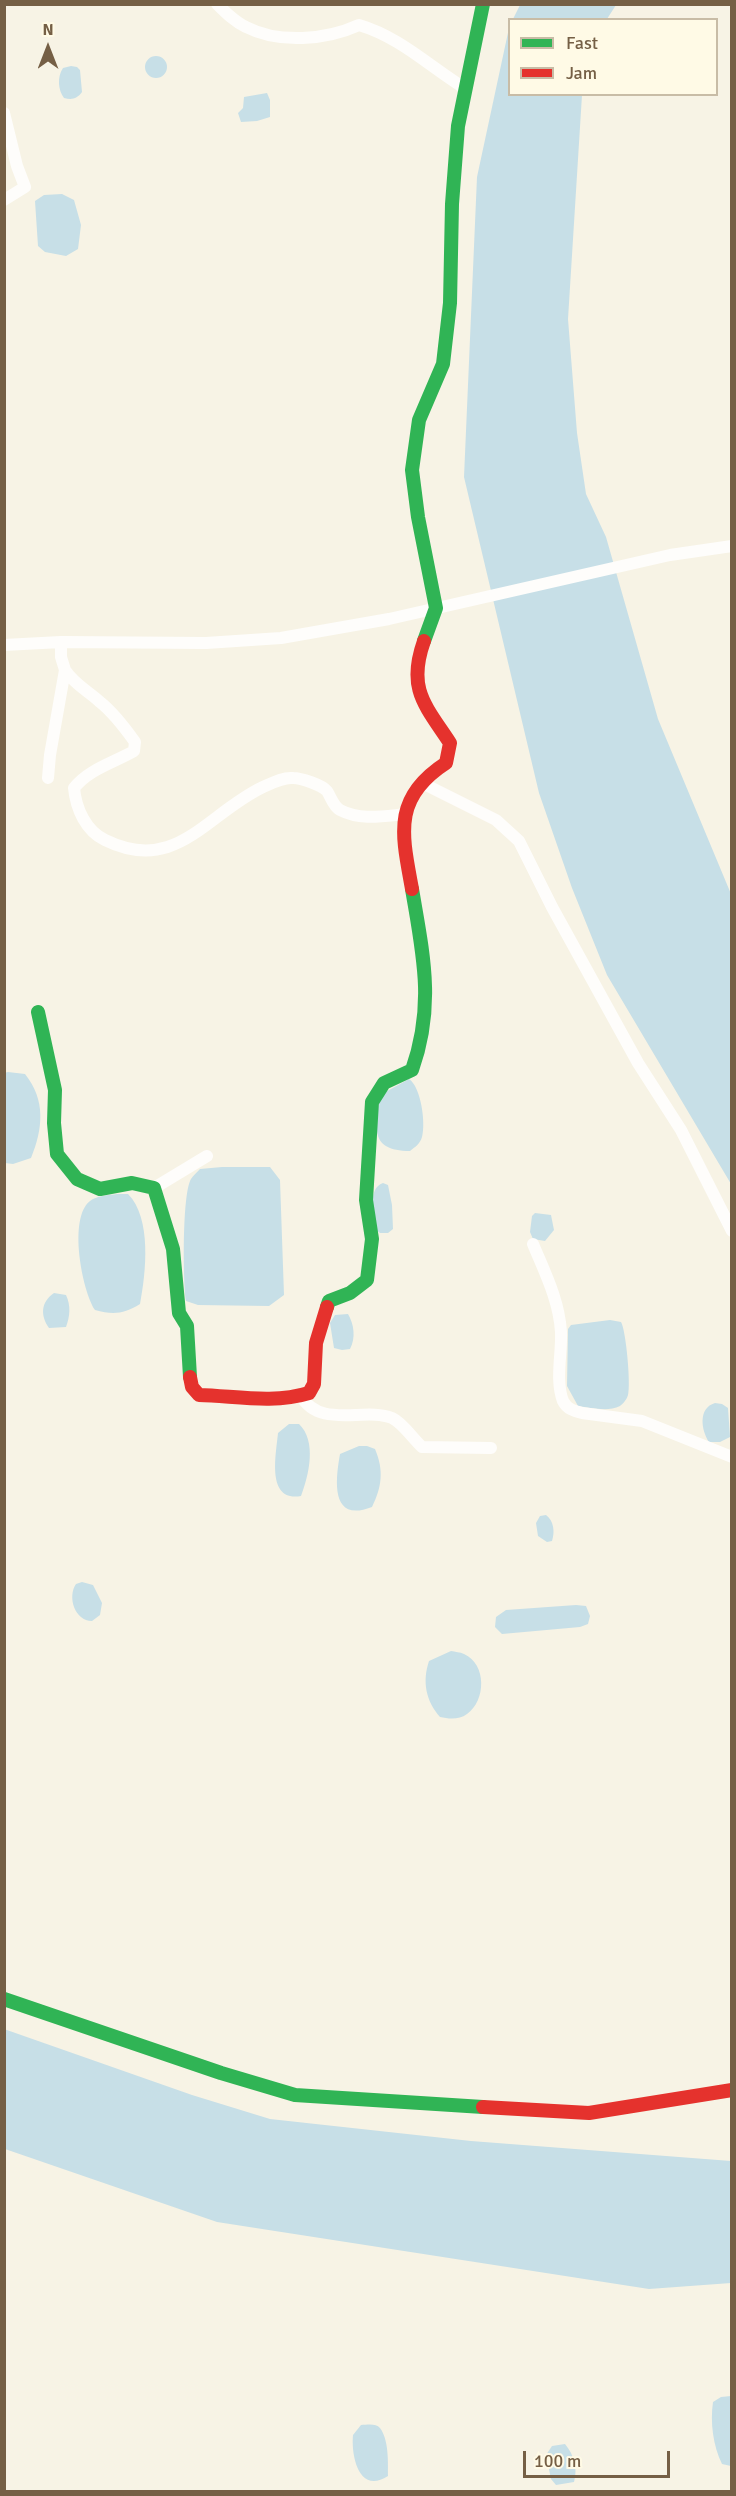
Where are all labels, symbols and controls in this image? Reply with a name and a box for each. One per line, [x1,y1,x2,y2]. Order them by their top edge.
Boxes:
north arrow [18,18,78,78]
legend [508,18,718,96]
text: N [42,20,54,40]
text: Fast [566,32,598,54]
text: Jam [566,62,597,84]
scale bar [526,2439,673,2477]
text: 100 m [534,2450,581,2472]

